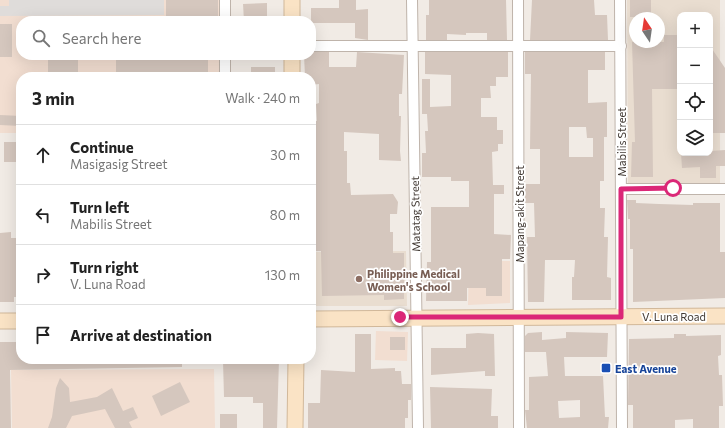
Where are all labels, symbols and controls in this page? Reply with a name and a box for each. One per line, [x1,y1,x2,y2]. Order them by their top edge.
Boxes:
north arrow [629,12,665,48]
map controls [677,12,713,156]
button: + [677,12,713,48]
search box [16,16,316,60]
icon: search [30,27,52,49]
text: Search here [62,29,141,47]
button: − [677,48,713,84]
button: locate [677,84,713,120]
text: 3 min [32,88,75,109]
text: Walk · 240 m [225,90,300,106]
street label: Mabilis Street [615,107,628,177]
button: layers [677,120,713,156]
text: Continue [70,138,134,156]
icon: ahead [32,144,54,166]
text: 30 m [270,147,300,163]
text: Masigasig Street [70,156,168,172]
street label: Mapang-akit Street [513,165,526,263]
street label: Matatag Street [408,175,422,252]
route start [664,179,682,197]
text: Turn left [70,198,129,216]
icon: left [32,204,54,226]
text: 80 m [270,207,300,223]
text: Mabilis Street [70,216,152,232]
text: Turn right [70,258,139,276]
icon: right [32,264,54,286]
text: 130 m [265,267,300,283]
place label: Philippine Medical Women's School [367,267,460,293]
marker: Philippine Medical Women's School [354,274,364,284]
text: V. Luna Road [70,276,146,292]
route end [391,308,409,326]
street label: V. Luna Road [642,310,706,323]
icon: arrive [32,324,54,346]
text: Arrive at destination [70,326,212,344]
marker: East Avenue [600,362,612,374]
place label: East Avenue [615,362,677,375]

